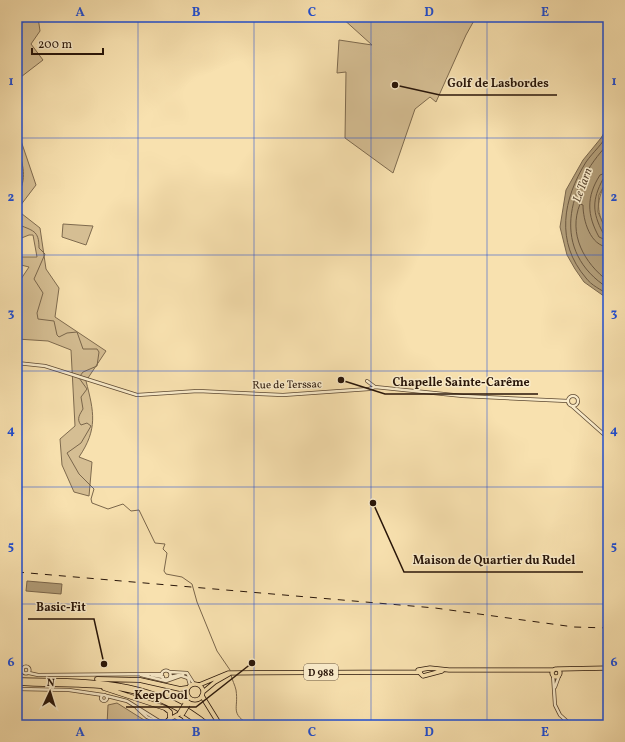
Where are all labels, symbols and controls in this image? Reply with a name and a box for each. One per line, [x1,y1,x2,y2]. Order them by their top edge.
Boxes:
text: A [75,4,85,22]
text: B [192,4,201,22]
text: C [308,4,316,22]
text: D [424,4,434,22]
text: E [541,4,549,22]
scale bar [32,30,103,56]
text: 200 m [38,37,72,53]
callout: Golf de Lasbordes [440,71,557,95]
text: 1 [8,73,14,91]
text: 1 [611,73,617,91]
text: Golf de Lasbordes [447,76,549,92]
water label: Le Tarn [569,166,597,205]
text: 2 [8,189,15,207]
text: 2 [611,189,618,207]
text: 3 [8,305,15,323]
text: 3 [611,305,618,323]
callout: Chapelle Sainte-Carême [385,370,538,394]
text: Chapelle Sainte-Carême [392,375,530,391]
street label: Rue de Terssac [252,377,322,394]
text: 4 [7,422,15,440]
text: 4 [610,422,618,440]
text: 5 [8,538,14,556]
text: 5 [611,538,617,556]
callout: Maison de Quartier du Rudel [404,548,583,572]
text: Maison de Quartier du Rudel [413,553,575,569]
callout: Basic-Fit [28,595,94,619]
text: Basic-Fit [36,600,86,616]
text: 6 [7,654,15,672]
text: 6 [610,654,618,672]
road number: D 988 [304,664,338,680]
north arrow [30,672,70,712]
text: N [46,676,55,691]
callout: KeepCool [126,683,196,707]
text: KeepCool [134,688,188,704]
text: A [75,724,85,742]
text: B [192,724,201,742]
text: C [308,724,316,742]
text: D [424,724,434,742]
text: E [541,724,549,742]

